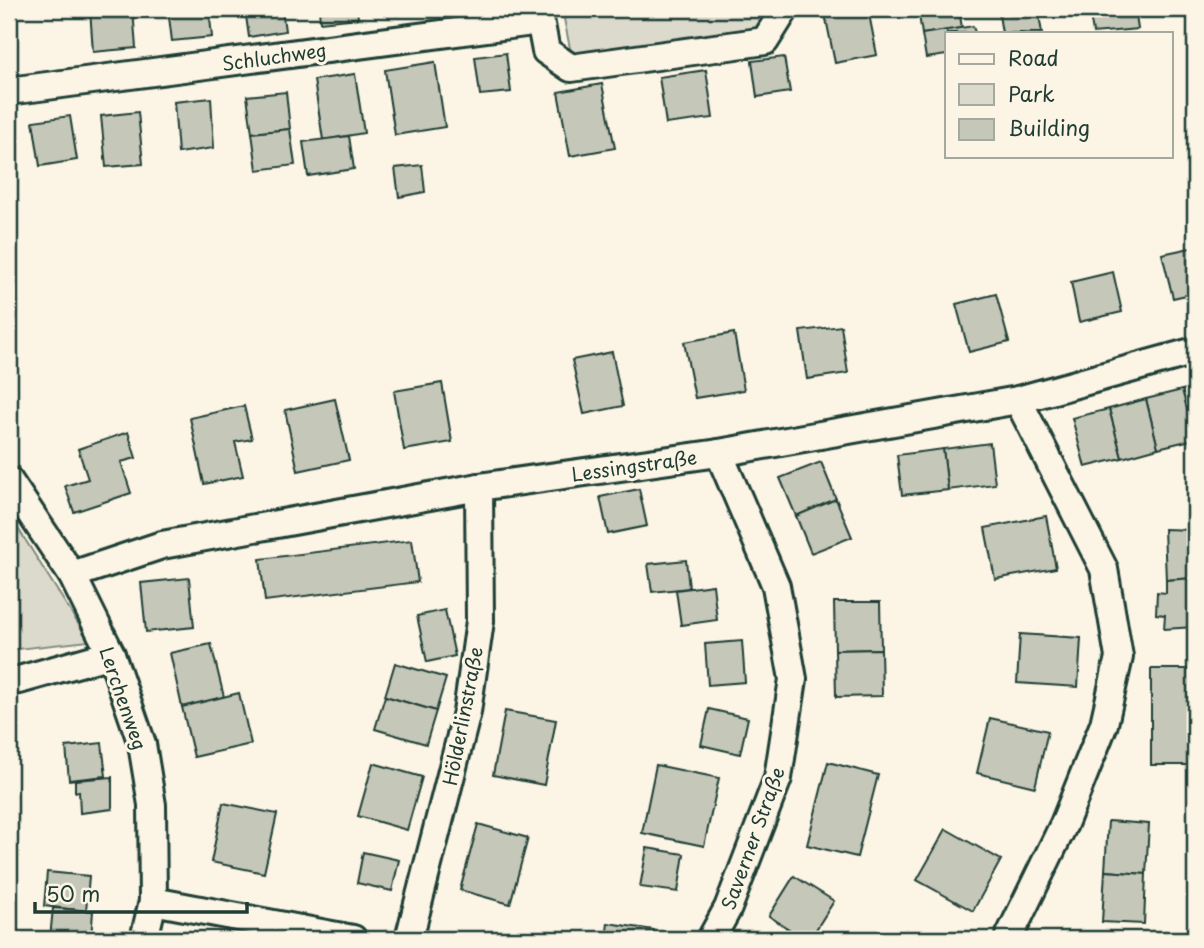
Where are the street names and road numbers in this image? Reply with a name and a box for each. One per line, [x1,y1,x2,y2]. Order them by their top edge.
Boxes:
street label: Schluchweg [220,35,328,77]
street label: Lessingstraße [570,442,698,488]
street label: Lerchenweg [93,643,155,753]
street label: Hölderlinstraße [435,644,489,788]
street label: Saverner Straße [713,763,791,913]

